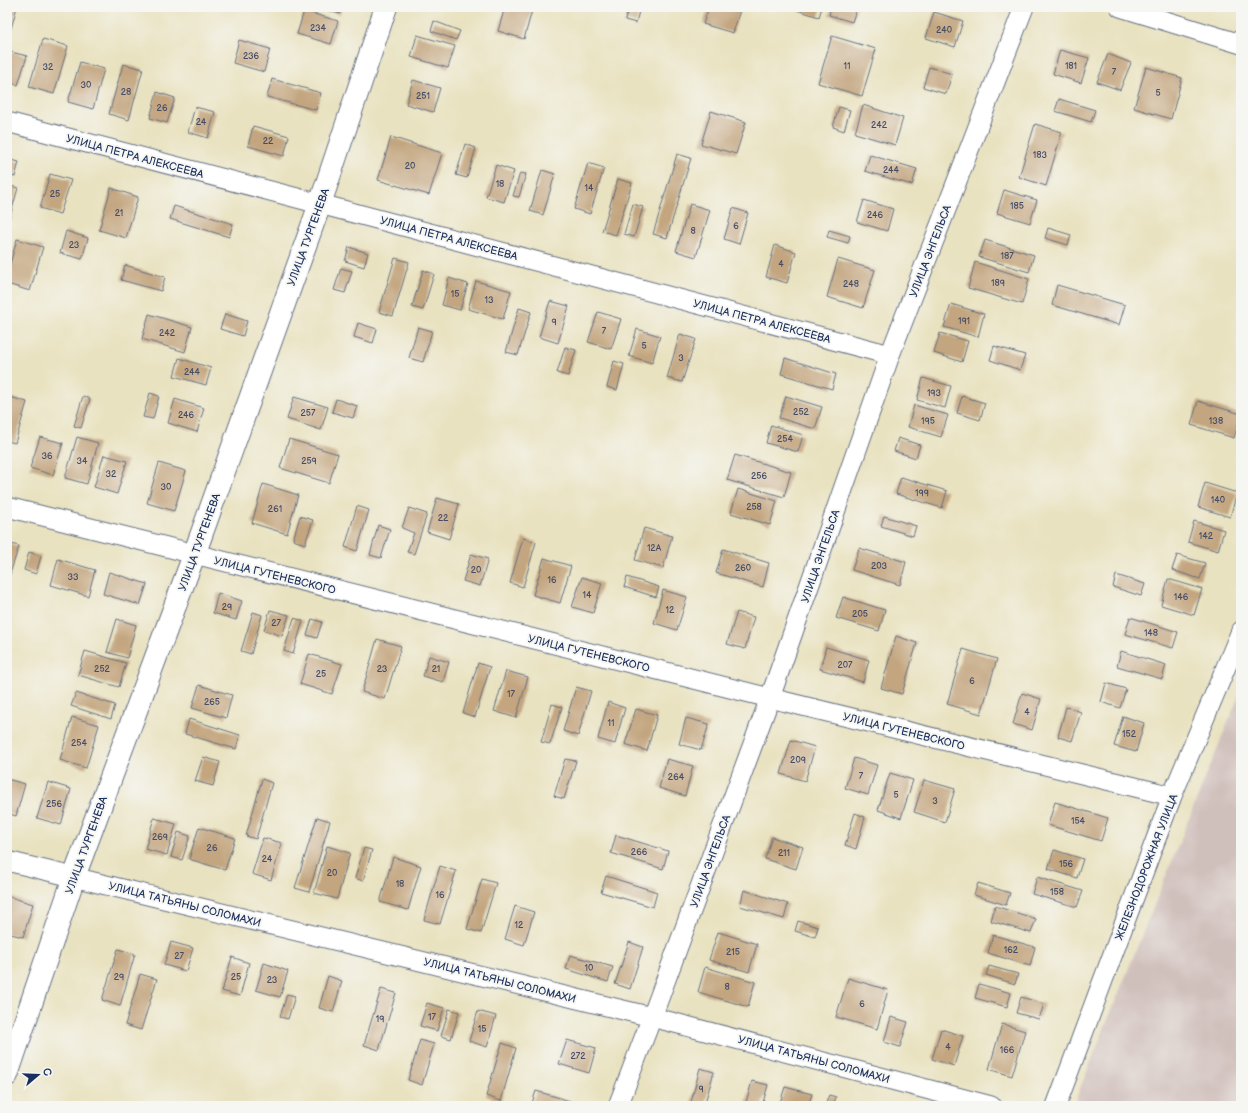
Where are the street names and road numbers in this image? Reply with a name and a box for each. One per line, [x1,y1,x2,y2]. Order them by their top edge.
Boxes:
street label: УЛИЦА ПЕТРА АЛЕКСЕЕВА [65,132,205,181]
street label: УЛИЦА ТУРГЕНЕВА [285,186,332,288]
street label: УЛИЦА ЭНГЕЛЬСА [907,203,954,299]
street label: УЛИЦА ПЕТРА АЛЕКСЕЕВА [379,214,519,263]
street label: УЛИЦА ПЕТРА АЛЕКСЕЕВА [692,297,832,346]
street label: УЛИЦА ТУРГЕНЕВА [176,491,223,593]
street label: УЛИЦА ЭНГЕЛЬСА [798,508,843,604]
street label: УЛИЦА ГУТЕНЕВСКОГО [213,554,337,597]
street label: УЛИЦА ГУТЕНЕВСКОГО [527,632,651,675]
street label: УЛИЦА ГУТЕНЕВСКОГО [842,710,966,753]
street label: ЖЕЛЕЗНОДОРОЖНАЯ УЛИЦА [1113,792,1181,942]
street label: УЛИЦА ТУРГЕНЕВА [63,794,110,896]
street label: УЛИЦА ЭНГЕЛЬСА [688,813,733,909]
street label: УЛИЦА ТАТЬЯНЫ СОЛОМАХИ [107,879,262,930]
street label: УЛИЦА ТАТЬЯНЫ СОЛОМАХИ [422,955,577,1006]
street label: УЛИЦА ТАТЬЯНЫ СОЛОМАХИ [737,1033,891,1086]

